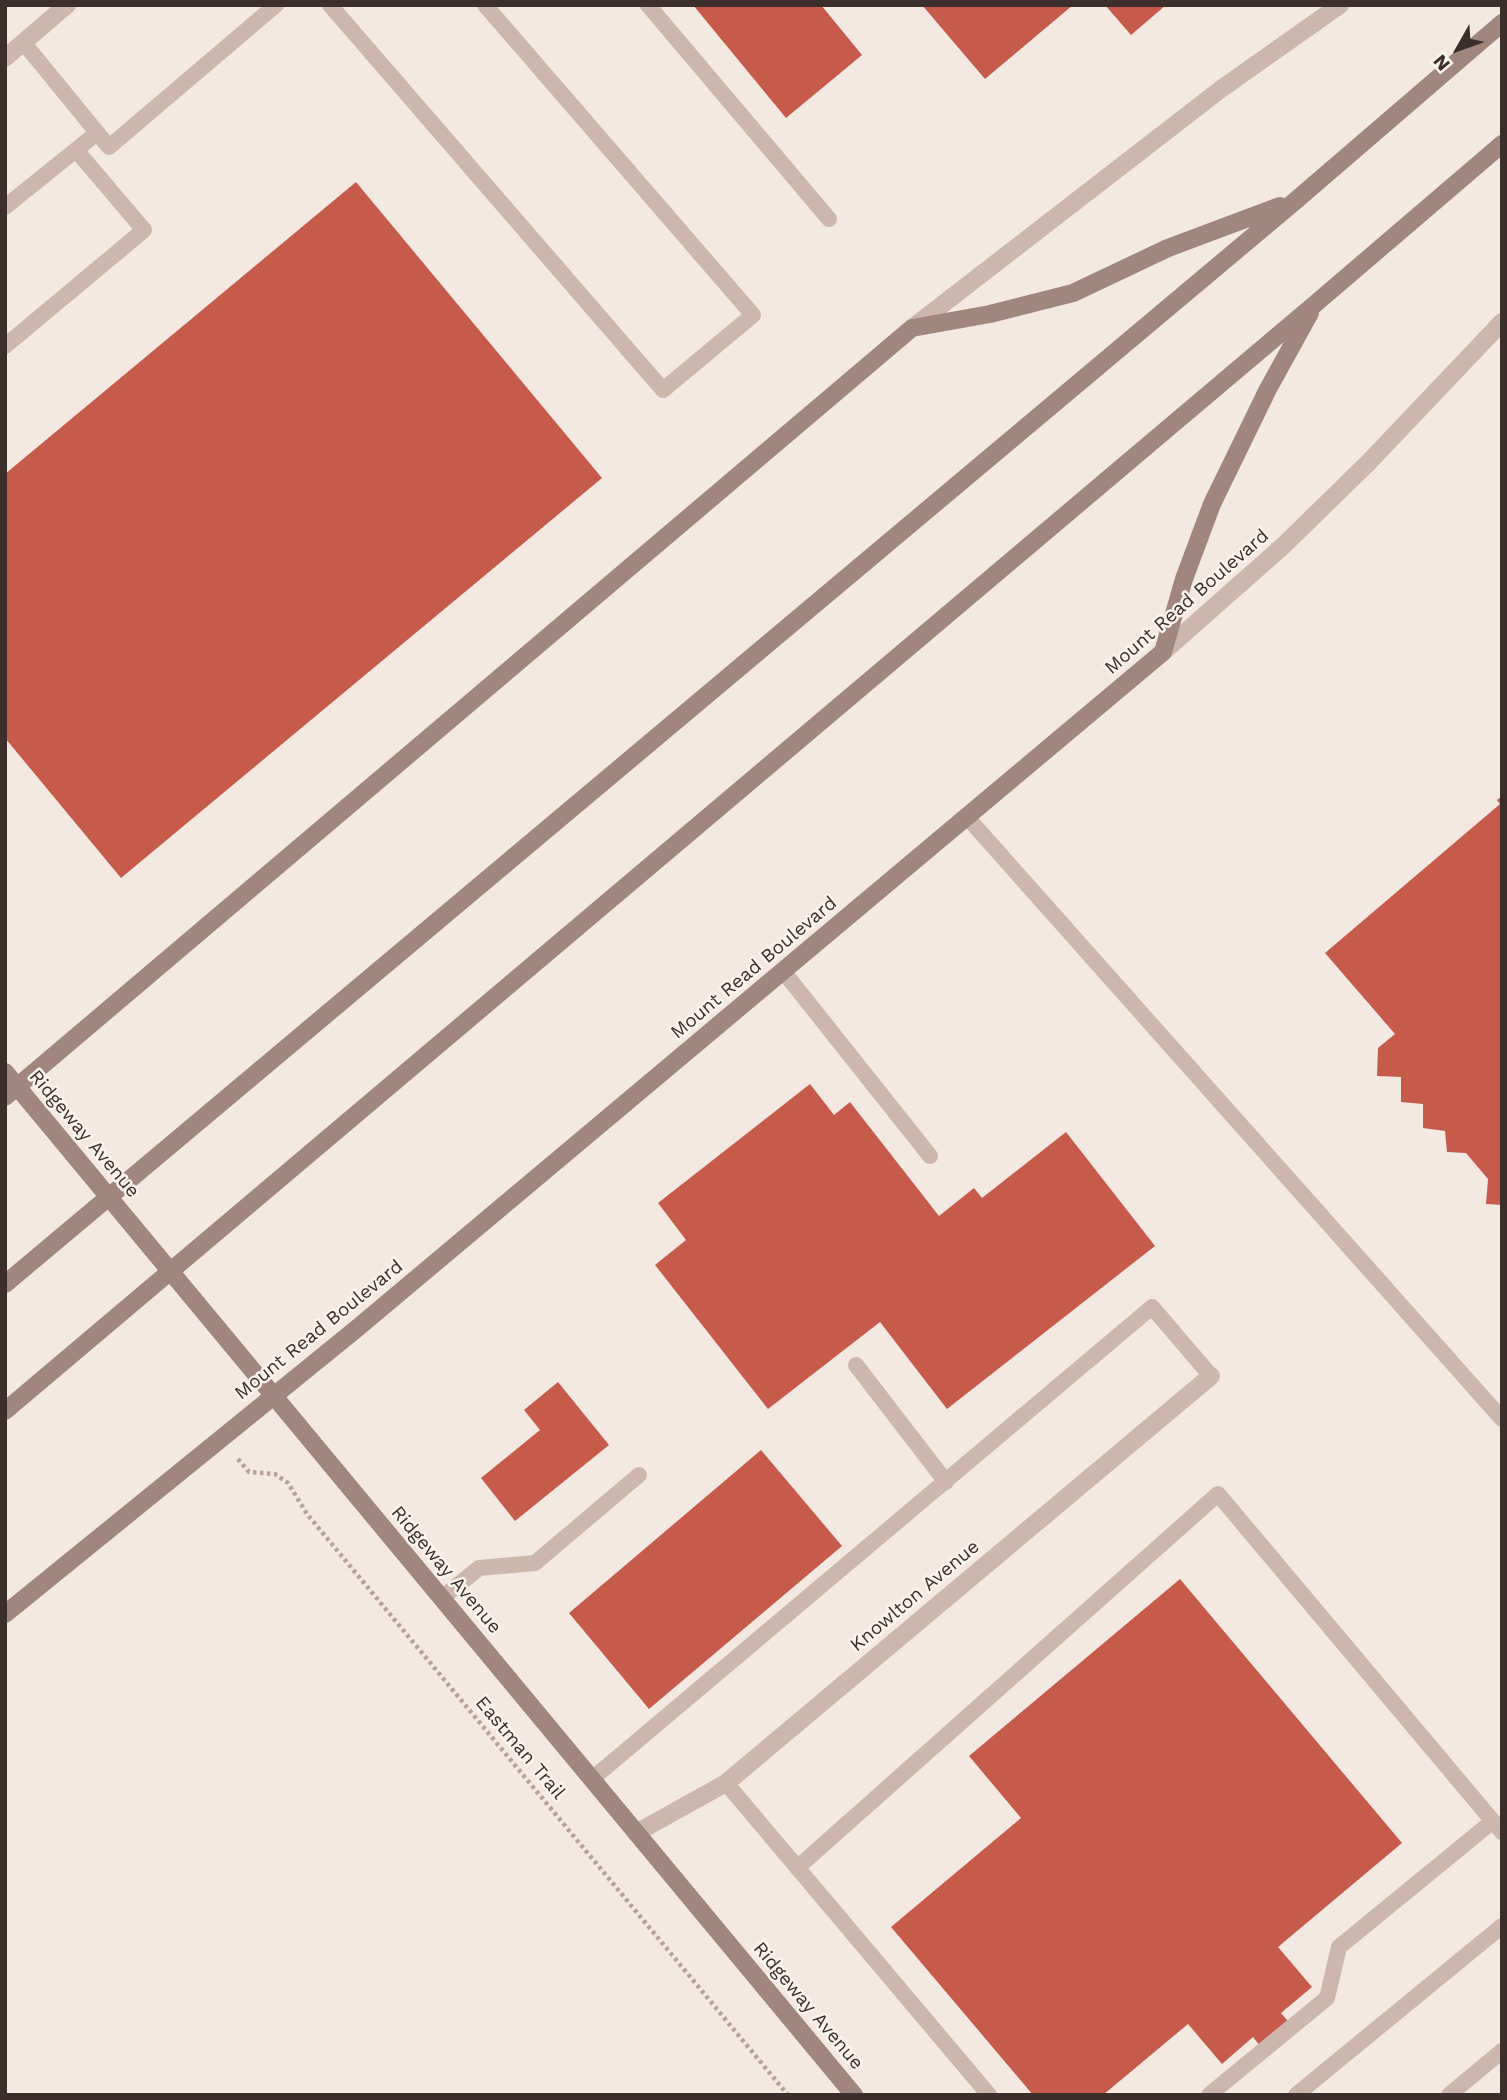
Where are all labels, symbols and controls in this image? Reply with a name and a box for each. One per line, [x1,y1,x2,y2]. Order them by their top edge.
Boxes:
north arrow [1423,14,1493,84]
text: N [1428,50,1455,76]
street label: Mount Read Boulevard [1100,525,1274,679]
street label: Mount Read Boulevard [666,892,842,1044]
street label: Ridgeway Avenue [24,1065,144,1203]
street label: Mount Read Boulevard [230,1255,408,1405]
street label: Ridgeway Avenue [386,1501,506,1639]
street label: Knowlton Avenue [846,1535,984,1657]
street label: Eastman Trail [470,1692,570,1804]
street label: Ridgeway Avenue [748,1937,868,2075]

